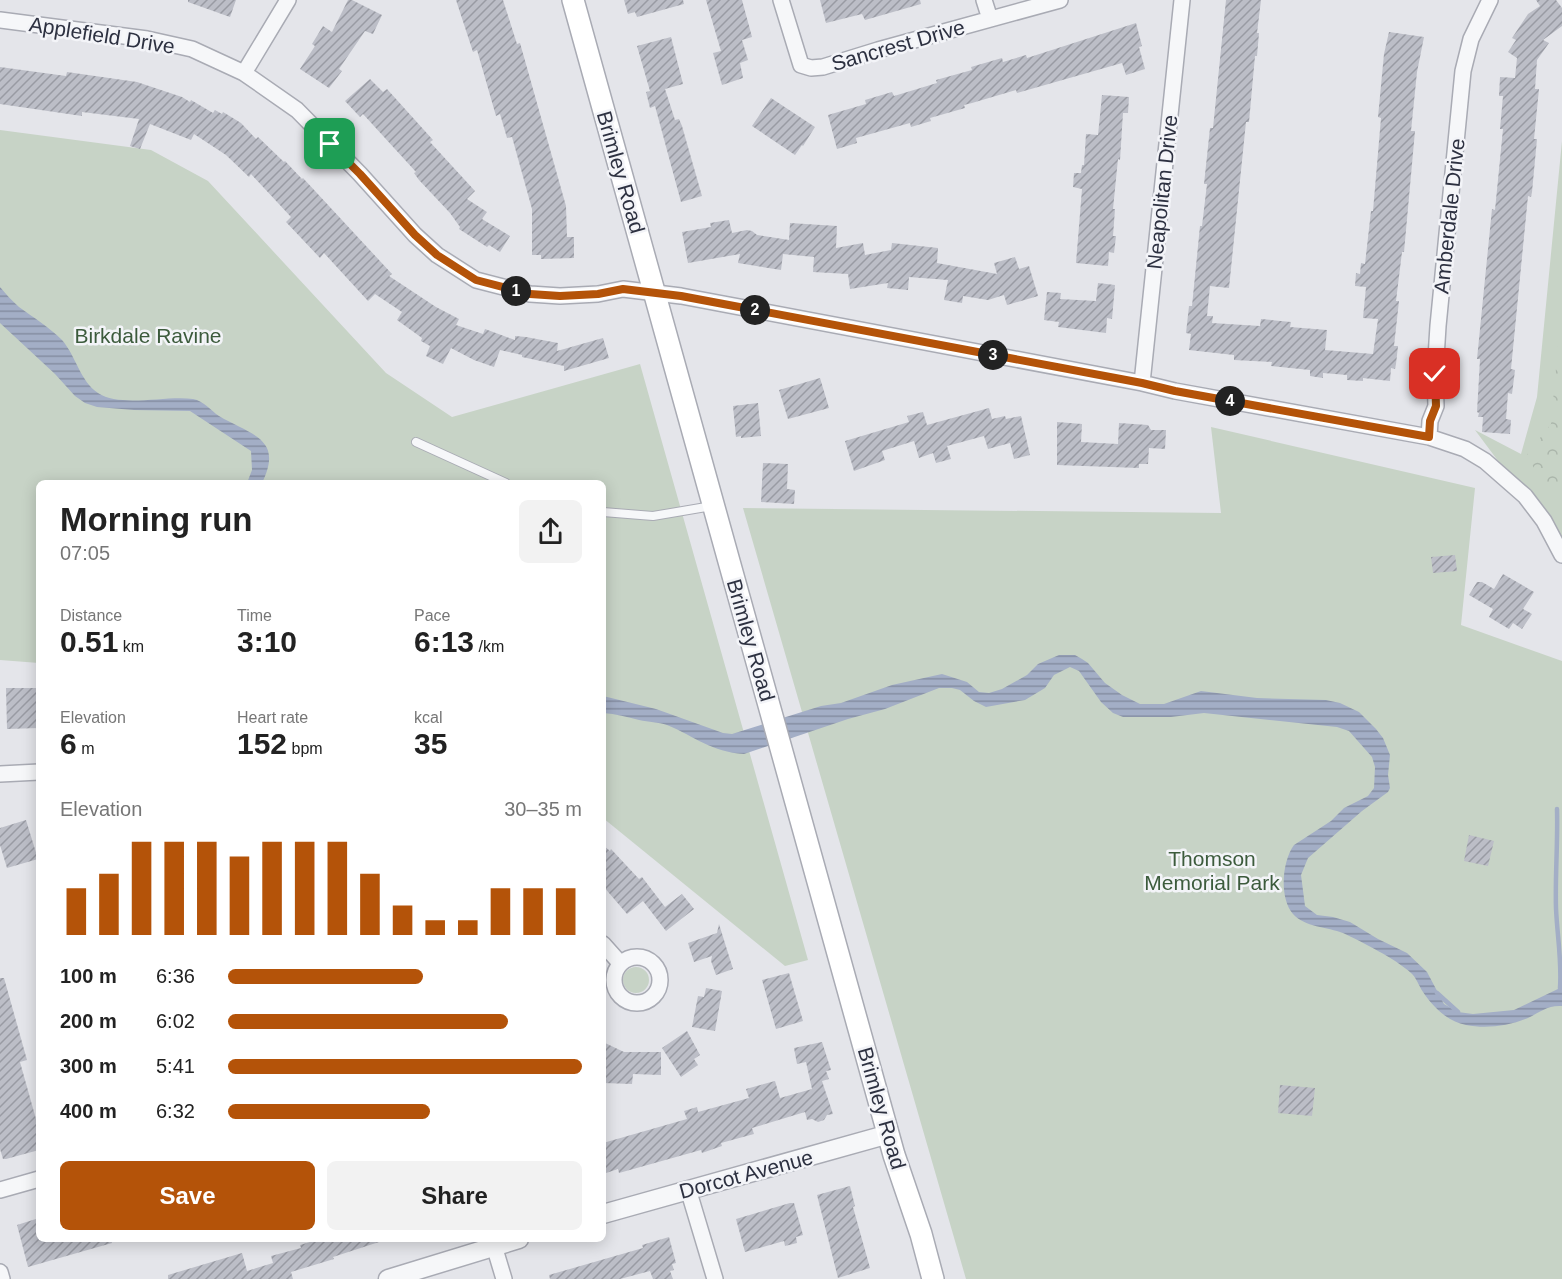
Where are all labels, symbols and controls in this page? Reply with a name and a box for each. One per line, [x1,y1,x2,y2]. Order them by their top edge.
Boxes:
street label: Applefield Drive [28,12,176,58]
street label: Sancrest Drive [829,15,967,75]
street label: Brimley Road [593,108,649,236]
street label: Neapolitan Drive [1142,114,1182,270]
pin [304,118,355,169]
icon: arrive [313,127,346,160]
street label: Amberdale Drive [1429,137,1469,295]
pin: 1 [501,276,531,306]
text: 1 [512,282,520,299]
pin: 2 [740,295,770,325]
text: 2 [751,301,759,318]
park label: Birkdale Ravine [74,324,222,347]
pin: 3 [978,340,1008,370]
text: 3 [989,346,997,363]
pin [1409,348,1460,399]
icon: check [1418,357,1451,390]
pin: 4 [1215,386,1245,416]
text: 4 [1226,392,1234,409]
button: share [519,500,582,563]
text: Morning run [60,501,252,538]
text: 07:05 [60,542,110,564]
street label: Brimley Road [723,576,779,704]
text: Distance [60,607,122,624]
text: Time [237,607,272,624]
text: Pace [414,607,450,624]
text: 0.51 [60,625,118,658]
text: 3:10 [237,625,297,658]
text: 6:13 [414,625,474,658]
text: km [118,638,144,655]
text: /km [474,638,504,655]
text: Elevation [60,709,126,726]
text: Heart rate [237,709,308,726]
text: kcal [414,709,442,726]
text: 6 [60,727,77,760]
text: 152 [237,727,287,760]
text: 35 [414,727,447,760]
text: m [77,740,94,757]
text: bpm [287,740,323,757]
text: Elevation [60,798,142,820]
text: 30–35 m [504,798,582,820]
park label: Thomson Memorial Park [1144,847,1280,894]
text: 100 m [60,965,117,987]
text: 6:36 [156,965,195,987]
text: 200 m [60,1010,117,1032]
text: 6:02 [156,1010,195,1032]
street label: Brimley Road [854,1044,910,1172]
text: 300 m [60,1055,117,1077]
text: 5:41 [156,1055,195,1077]
text: 400 m [60,1100,117,1122]
text: 6:32 [156,1100,195,1122]
street label: Dorcot Avenue [677,1145,815,1203]
button: Save [60,1161,315,1230]
button: Share [327,1161,582,1230]

